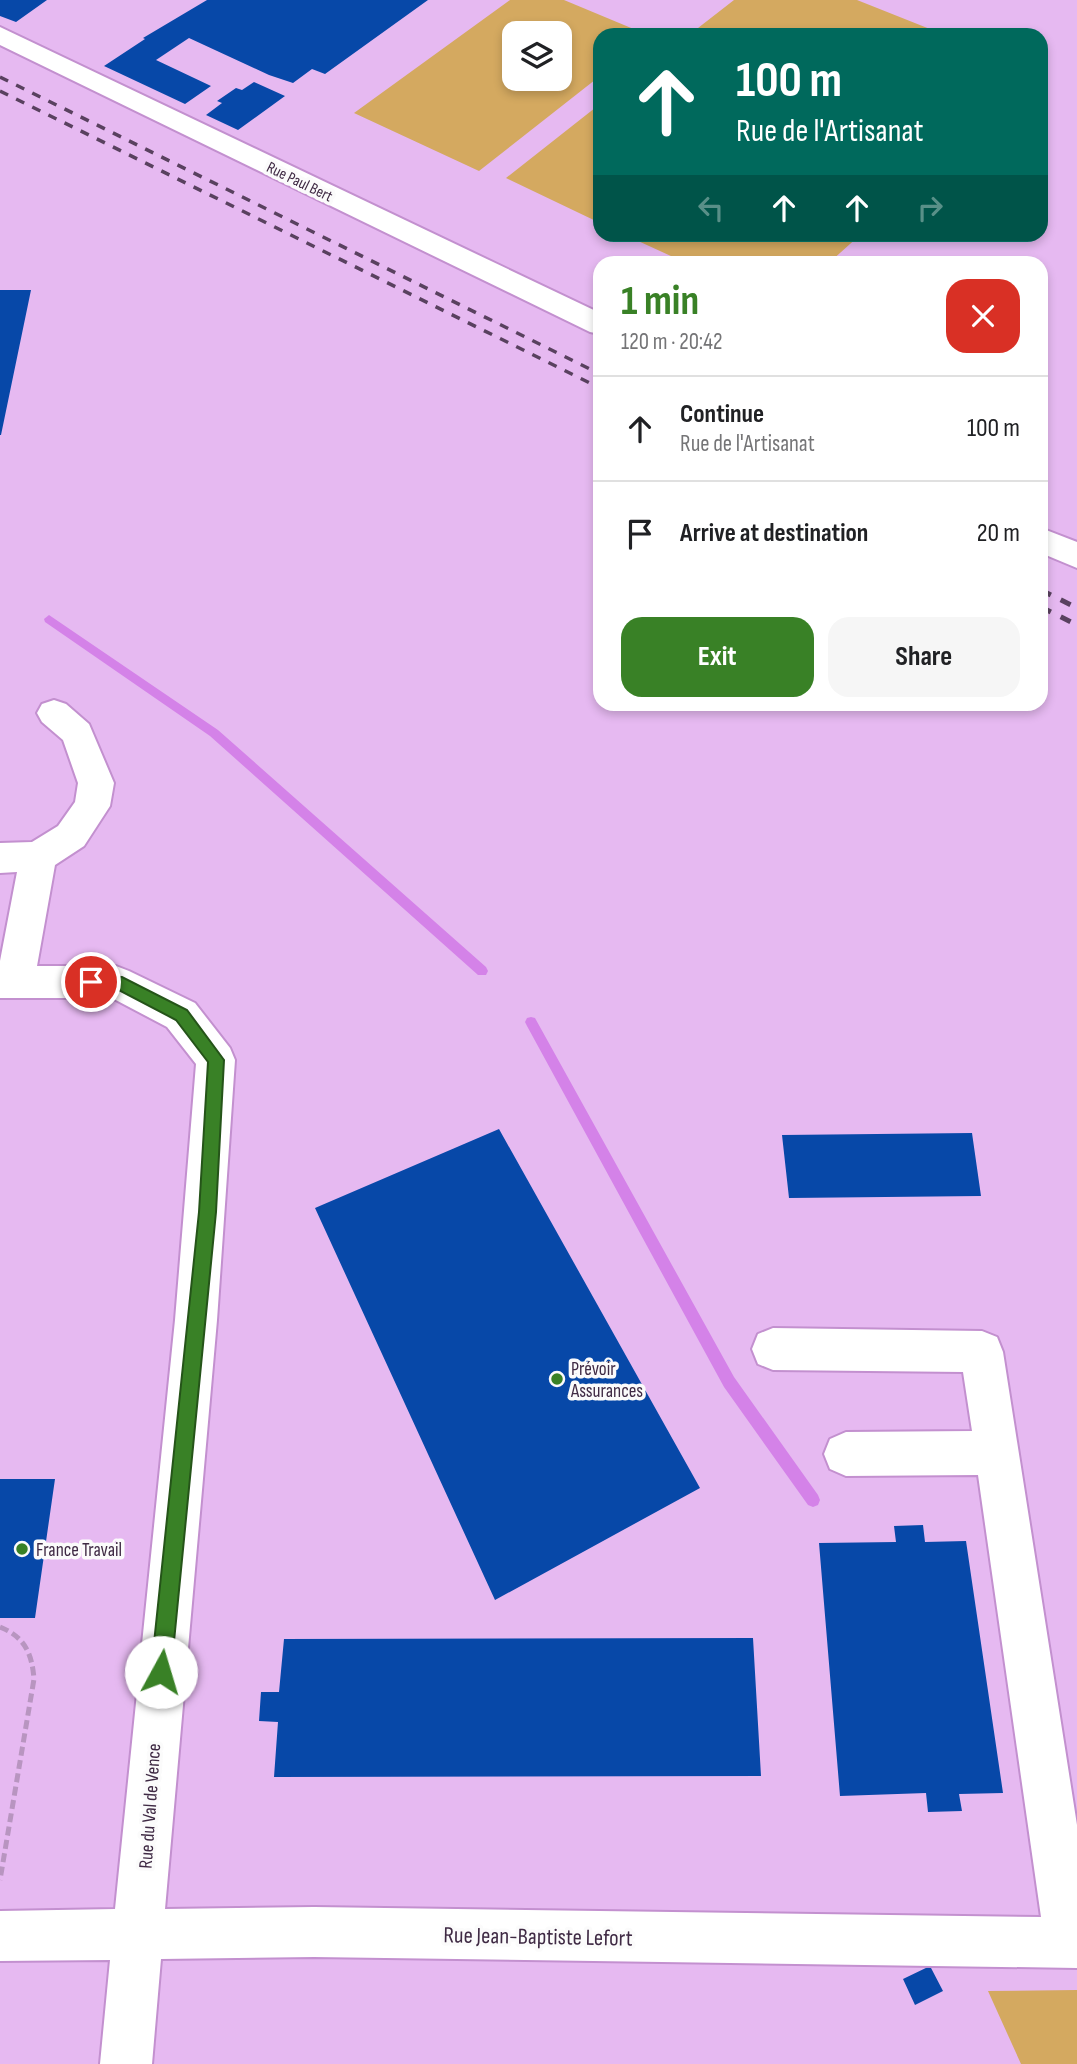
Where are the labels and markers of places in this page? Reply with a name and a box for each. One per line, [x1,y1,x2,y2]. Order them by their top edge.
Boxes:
pin [61,952,121,1012]
place label: Prévoir Assurances [570,1358,643,1403]
marker: Prévoir Assurances [549,1371,565,1387]
place label: France Travail [36,1539,122,1562]
marker: France Travail [14,1541,30,1557]

